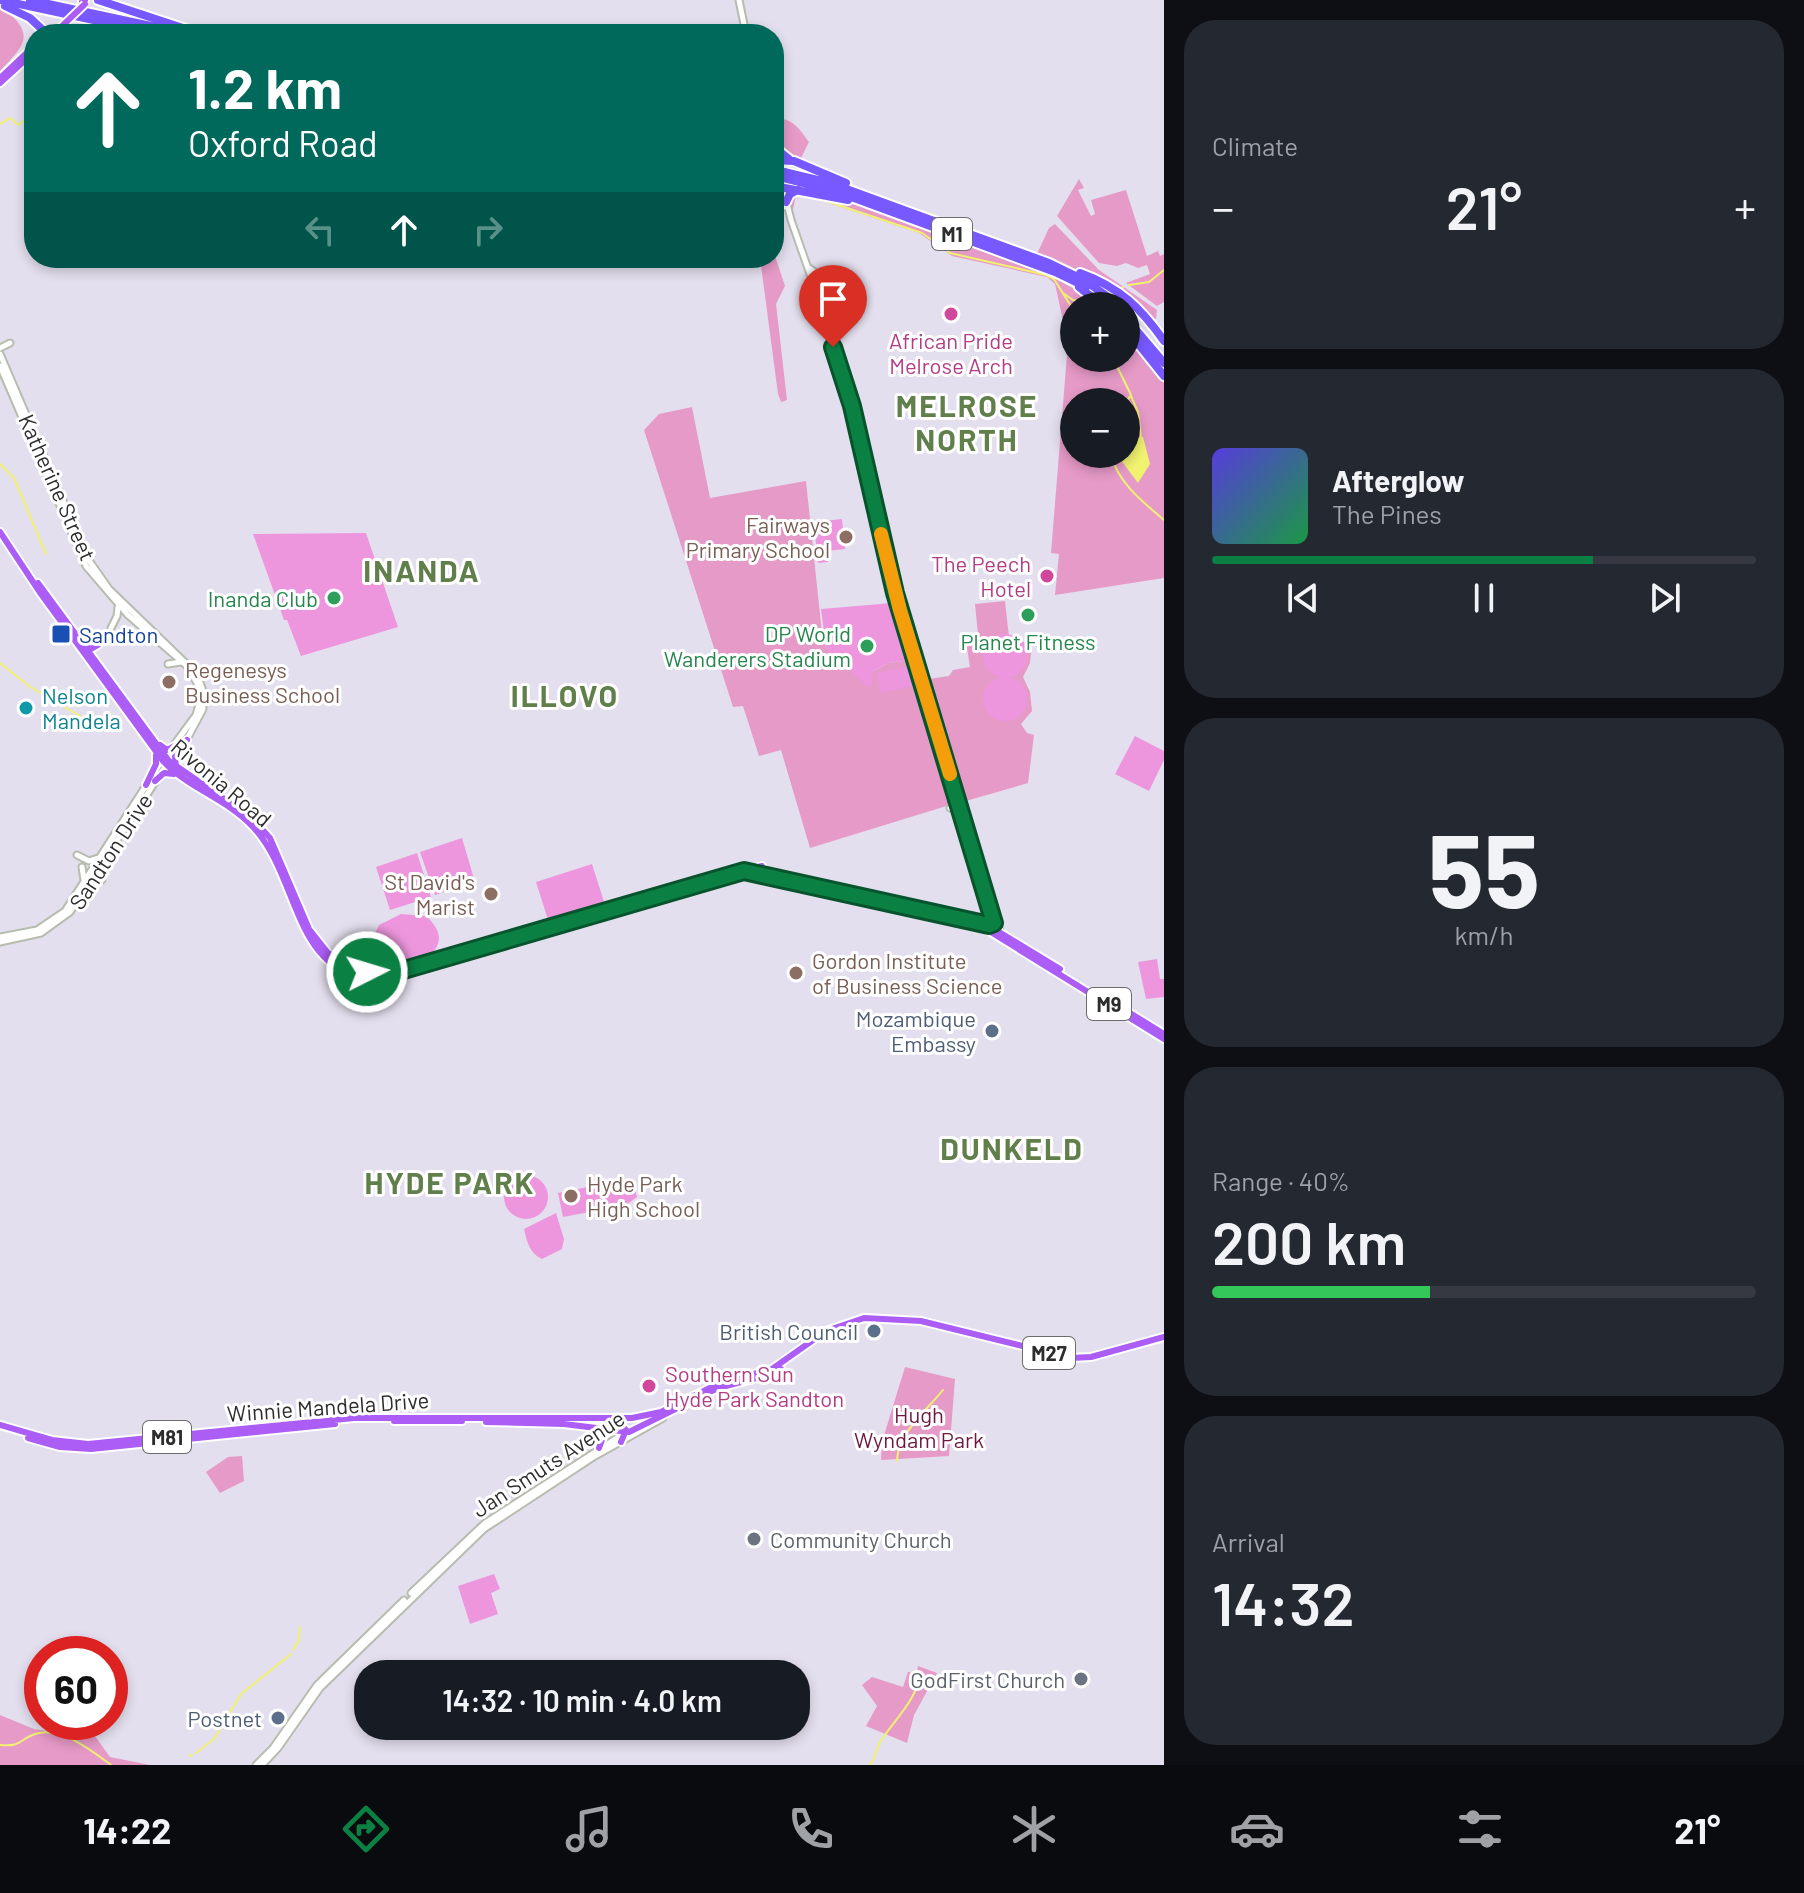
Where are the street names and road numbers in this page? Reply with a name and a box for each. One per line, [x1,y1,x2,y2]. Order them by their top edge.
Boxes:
road number: M1 [932,218,972,250]
street label: Katherine Street [14,410,102,564]
street label: Rivonia Road [167,733,277,831]
street label: Sandton Drive [63,788,157,914]
road number: M9 [1087,988,1131,1020]
road number: M27 [1023,1337,1075,1369]
street label: Winnie Mandela Drive [226,1386,430,1426]
street label: Jan Smuts Avenue [467,1404,629,1522]
road number: M81 [143,1421,191,1453]

